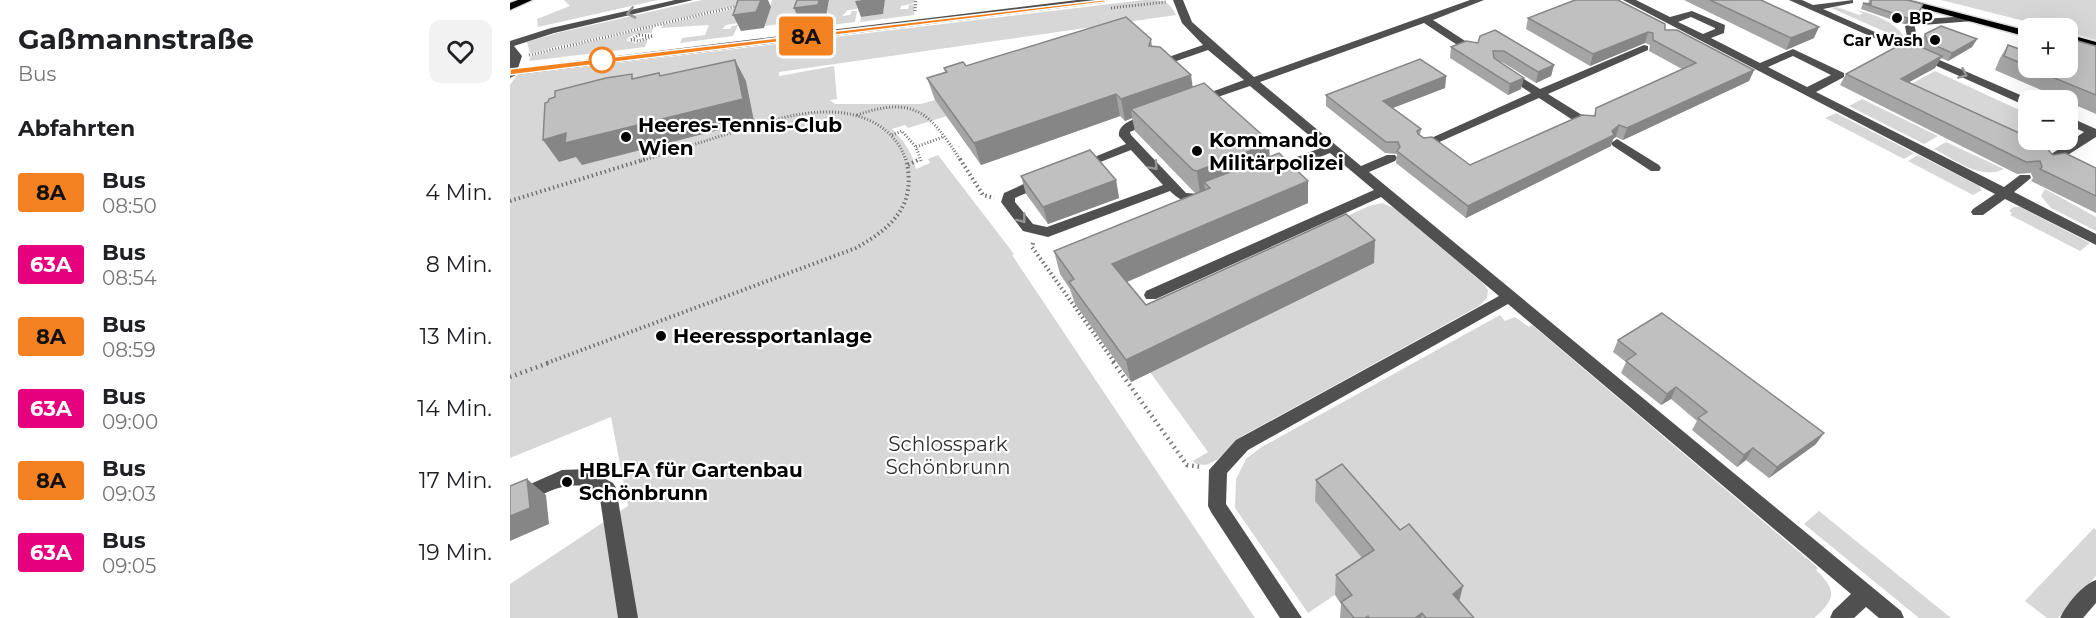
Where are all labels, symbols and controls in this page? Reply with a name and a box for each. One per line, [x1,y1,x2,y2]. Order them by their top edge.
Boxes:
one-way arrow [626,5,636,18]
place label: BP [1909,9,1933,28]
marker: BP [1890,11,1904,25]
line badge: 8A [779,16,833,56]
map controls [2018,18,2078,150]
button: + [2018,18,2078,78]
button: heart [429,20,492,83]
text: Gaßmannstraße [18,22,254,56]
text: 8A [791,24,821,49]
place label: Car Wash [1843,31,1923,50]
marker: Car Wash [1928,33,1942,47]
unlabelled marker [589,47,615,73]
text: Bus [18,62,56,86]
one-way arrow [1957,67,1968,79]
button: − [2018,90,2078,150]
place label: Heeres-Tennis-Club Wien [638,113,842,160]
text: Abfahrten [18,115,135,142]
place label: Kommando Militärpolizei [1209,128,1344,175]
marker: Heeres-Tennis-Club Wien [619,130,633,144]
marker: Kommando Militärpolizei [1190,144,1204,158]
one-way arrow [1147,159,1158,170]
text: Bus [102,167,146,194]
text: 4 Min. [425,179,492,206]
text: 8A [36,180,66,205]
text: 08:50 [102,194,157,218]
one-way arrow [1014,213,1025,224]
text: Bus [102,239,146,266]
text: 8 Min. [426,251,492,278]
text: 63A [30,252,72,277]
text: 08:54 [102,266,157,290]
text: Bus [102,311,146,338]
text: 13 Min. [419,323,492,350]
text: 8A [36,324,66,349]
place label: Heeressportanlage [673,324,872,348]
marker: Heeressportanlage [654,329,668,343]
text: 08:59 [102,338,156,362]
text: Bus [102,383,146,410]
text: 14 Min. [417,395,492,422]
text: 63A [30,396,72,421]
text: 09:00 [102,410,158,434]
park label: Schlosspark Schönbrunn [885,432,1011,479]
text: Bus [102,455,146,482]
place label: HBLFA für Gartenbau Schönbrunn [579,458,803,505]
text: 17 Min. [419,467,492,494]
text: 8A [36,468,66,493]
marker: HBLFA für Gartenbau Schönbrunn [560,475,574,489]
text: 09:03 [102,482,156,506]
text: Bus [102,527,146,554]
text: 19 Min. [418,539,492,566]
text: 63A [30,540,72,565]
text: 09:05 [102,554,156,578]

